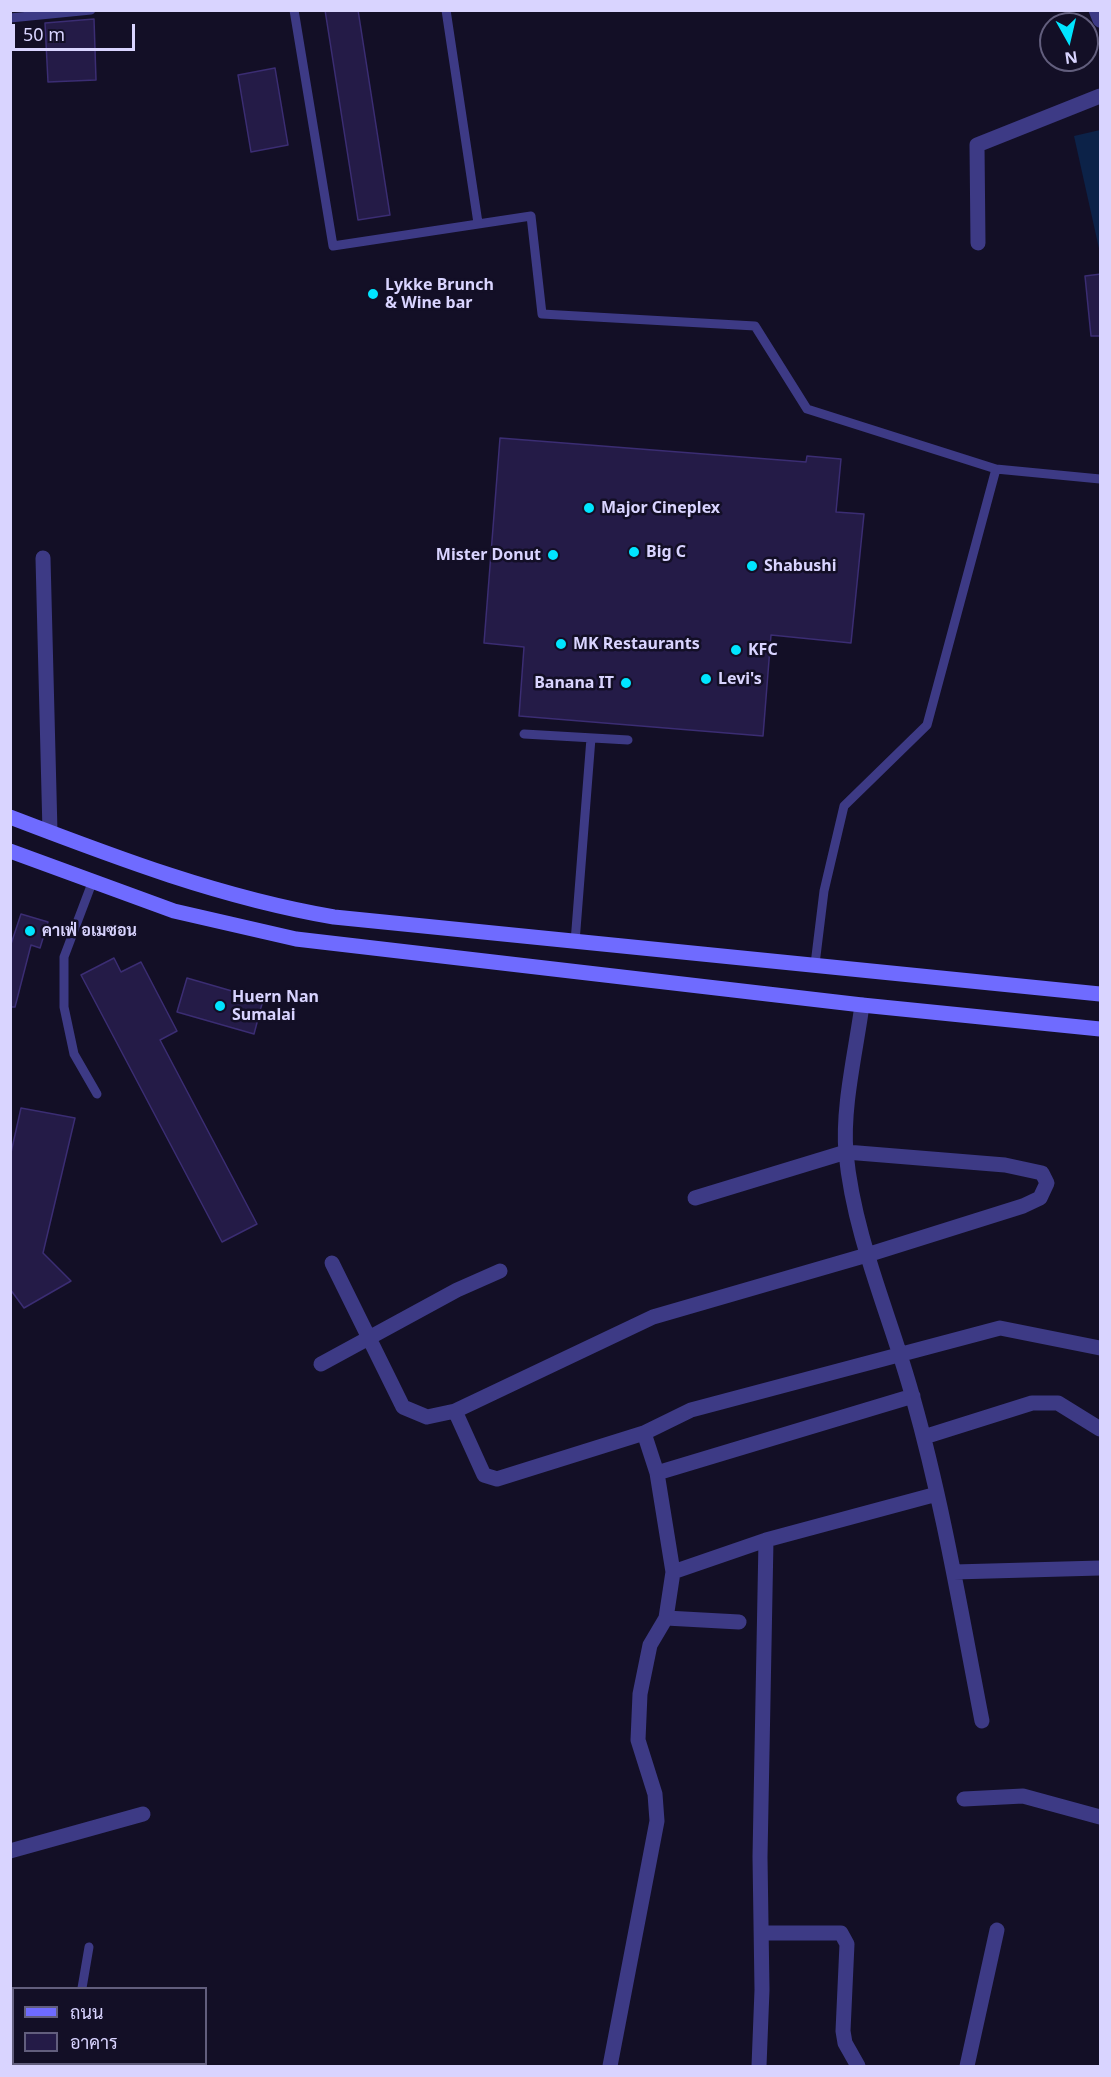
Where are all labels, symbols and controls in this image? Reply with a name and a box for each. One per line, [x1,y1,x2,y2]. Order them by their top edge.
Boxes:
scale bar [15,12,138,50]
north arrow [1039,12,1099,72]
text: 50 m [23,22,65,46]
text: N [1063,46,1079,70]
place label: Lykke Brunch & Wine bar [385,275,494,313]
marker: Lykke Brunch & Wine bar [366,287,380,301]
place label: Major Cineplex [601,498,720,518]
marker: Major Cineplex [582,501,596,515]
place label: Big C [646,542,686,562]
place label: Mister Donut [436,545,541,565]
marker: Big C [627,545,641,559]
marker: Mister Donut [546,548,560,562]
place label: Shabushi [764,556,837,576]
marker: Shabushi [745,559,759,573]
place label: MK Restaurants [573,634,700,654]
marker: MK Restaurants [554,637,568,651]
place label: KFC [748,640,778,660]
marker: KFC [729,643,743,657]
place label: Levi's [718,669,762,689]
marker: Levi's [699,672,713,686]
place label: Banana IT [534,673,614,693]
marker: Banana IT [619,676,633,690]
place label: คาเฟ่ อเมซอน [42,921,137,941]
marker: คาเฟ่ อเมซอน [23,924,37,938]
place label: Huern Nan Sumalai [232,987,319,1025]
marker: Huern Nan Sumalai [213,999,227,1013]
legend [12,1987,207,2065]
text: ถนน [70,2000,103,2024]
text: อาคาร [70,2030,118,2054]

